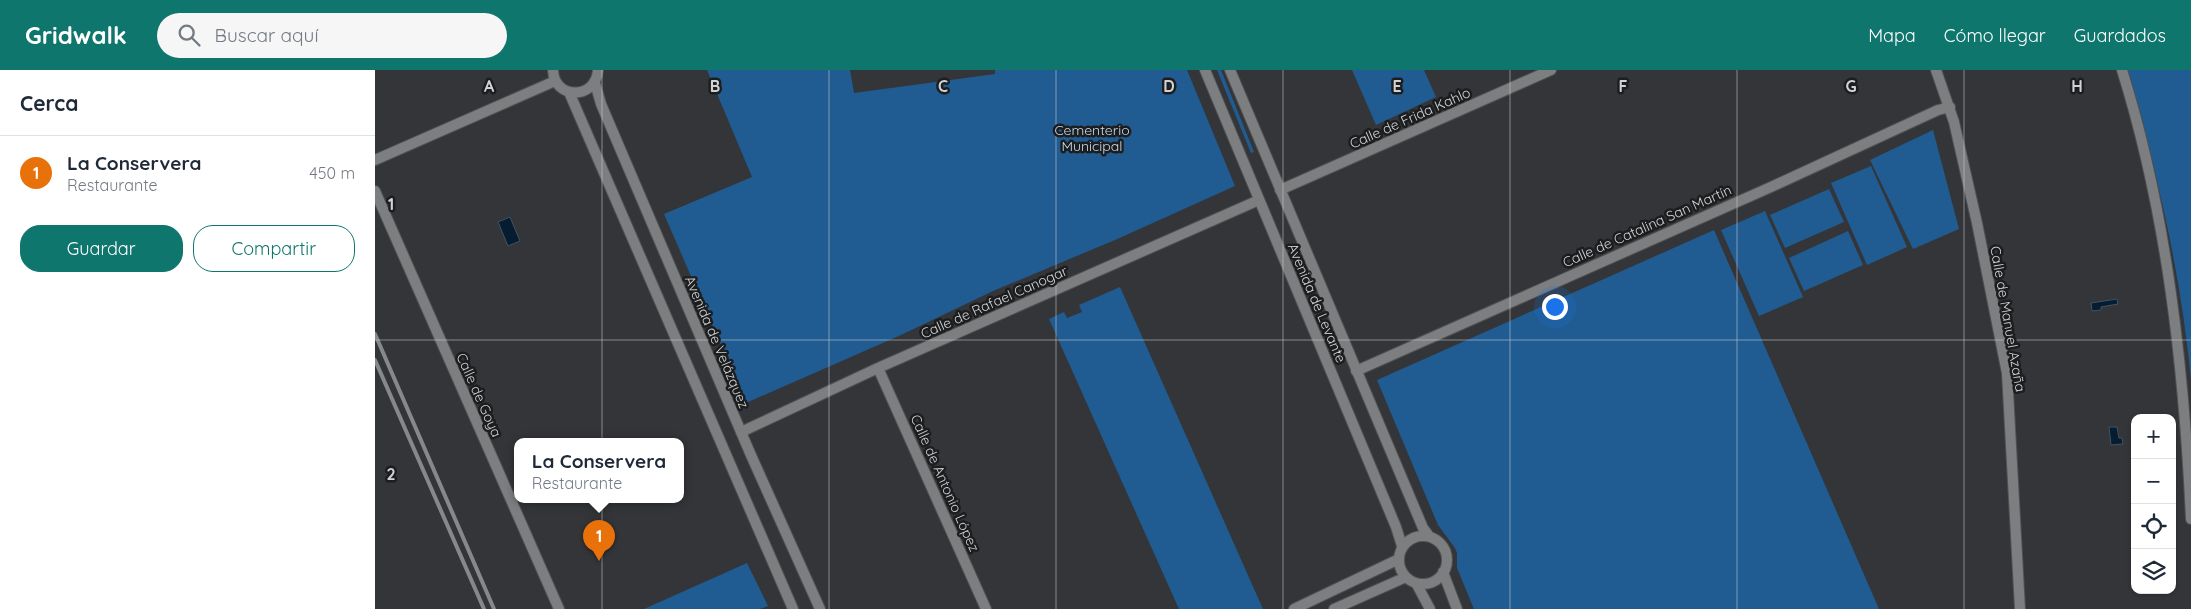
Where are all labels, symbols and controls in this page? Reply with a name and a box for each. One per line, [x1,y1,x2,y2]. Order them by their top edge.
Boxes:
search box [157,13,507,58]
text: Gridwalk [25,20,127,50]
icon: search [175,21,203,49]
text: Buscar aquí [215,23,318,47]
text: Mapa [1868,24,1916,47]
text: Cómo llegar [1944,24,2046,47]
text: Guardados [2074,24,2166,47]
text: A [484,76,495,96]
text: B [710,76,720,96]
text: C [938,76,948,96]
text: D [1163,76,1175,96]
text: E [1392,76,1402,96]
text: F [1619,76,1628,96]
text: G [1845,76,1857,96]
text: H [2071,76,2083,96]
street label: Calle de Frida Kahlo [1347,83,1473,153]
text: Cerca [20,90,78,116]
park label: Cementerio Municipal [1054,121,1130,155]
text: La Conservera [67,151,201,175]
text: 1 [33,163,39,183]
text: 450 m [309,163,355,183]
text: Restaurante [67,175,158,195]
street label: Calle de Catalina San Martín [1560,181,1734,271]
text: 1 [388,194,394,214]
button: Guardar [20,225,183,272]
button: Compartir [193,225,355,272]
street label: Avenida de Levante [1284,241,1350,365]
street label: Calle de Manuel Azaña [1986,245,2030,393]
street label: Calle de Rafael Canogar [918,261,1071,343]
street label: Avenida de Velázquez [681,273,753,411]
your location [1542,294,1568,320]
street label: Calle de Goya [452,350,506,440]
street label: Calle de Antonio López [907,411,984,555]
map controls [2131,414,2176,594]
button: + [2131,414,2176,459]
popup [514,438,684,503]
text: La Conservera [532,449,666,473]
button: − [2131,459,2176,504]
text: 2 [386,464,396,484]
text: Restaurante [532,473,622,493]
button: locate [2131,504,2176,549]
pin: 1 [583,520,615,561]
button: layers [2131,549,2176,594]

